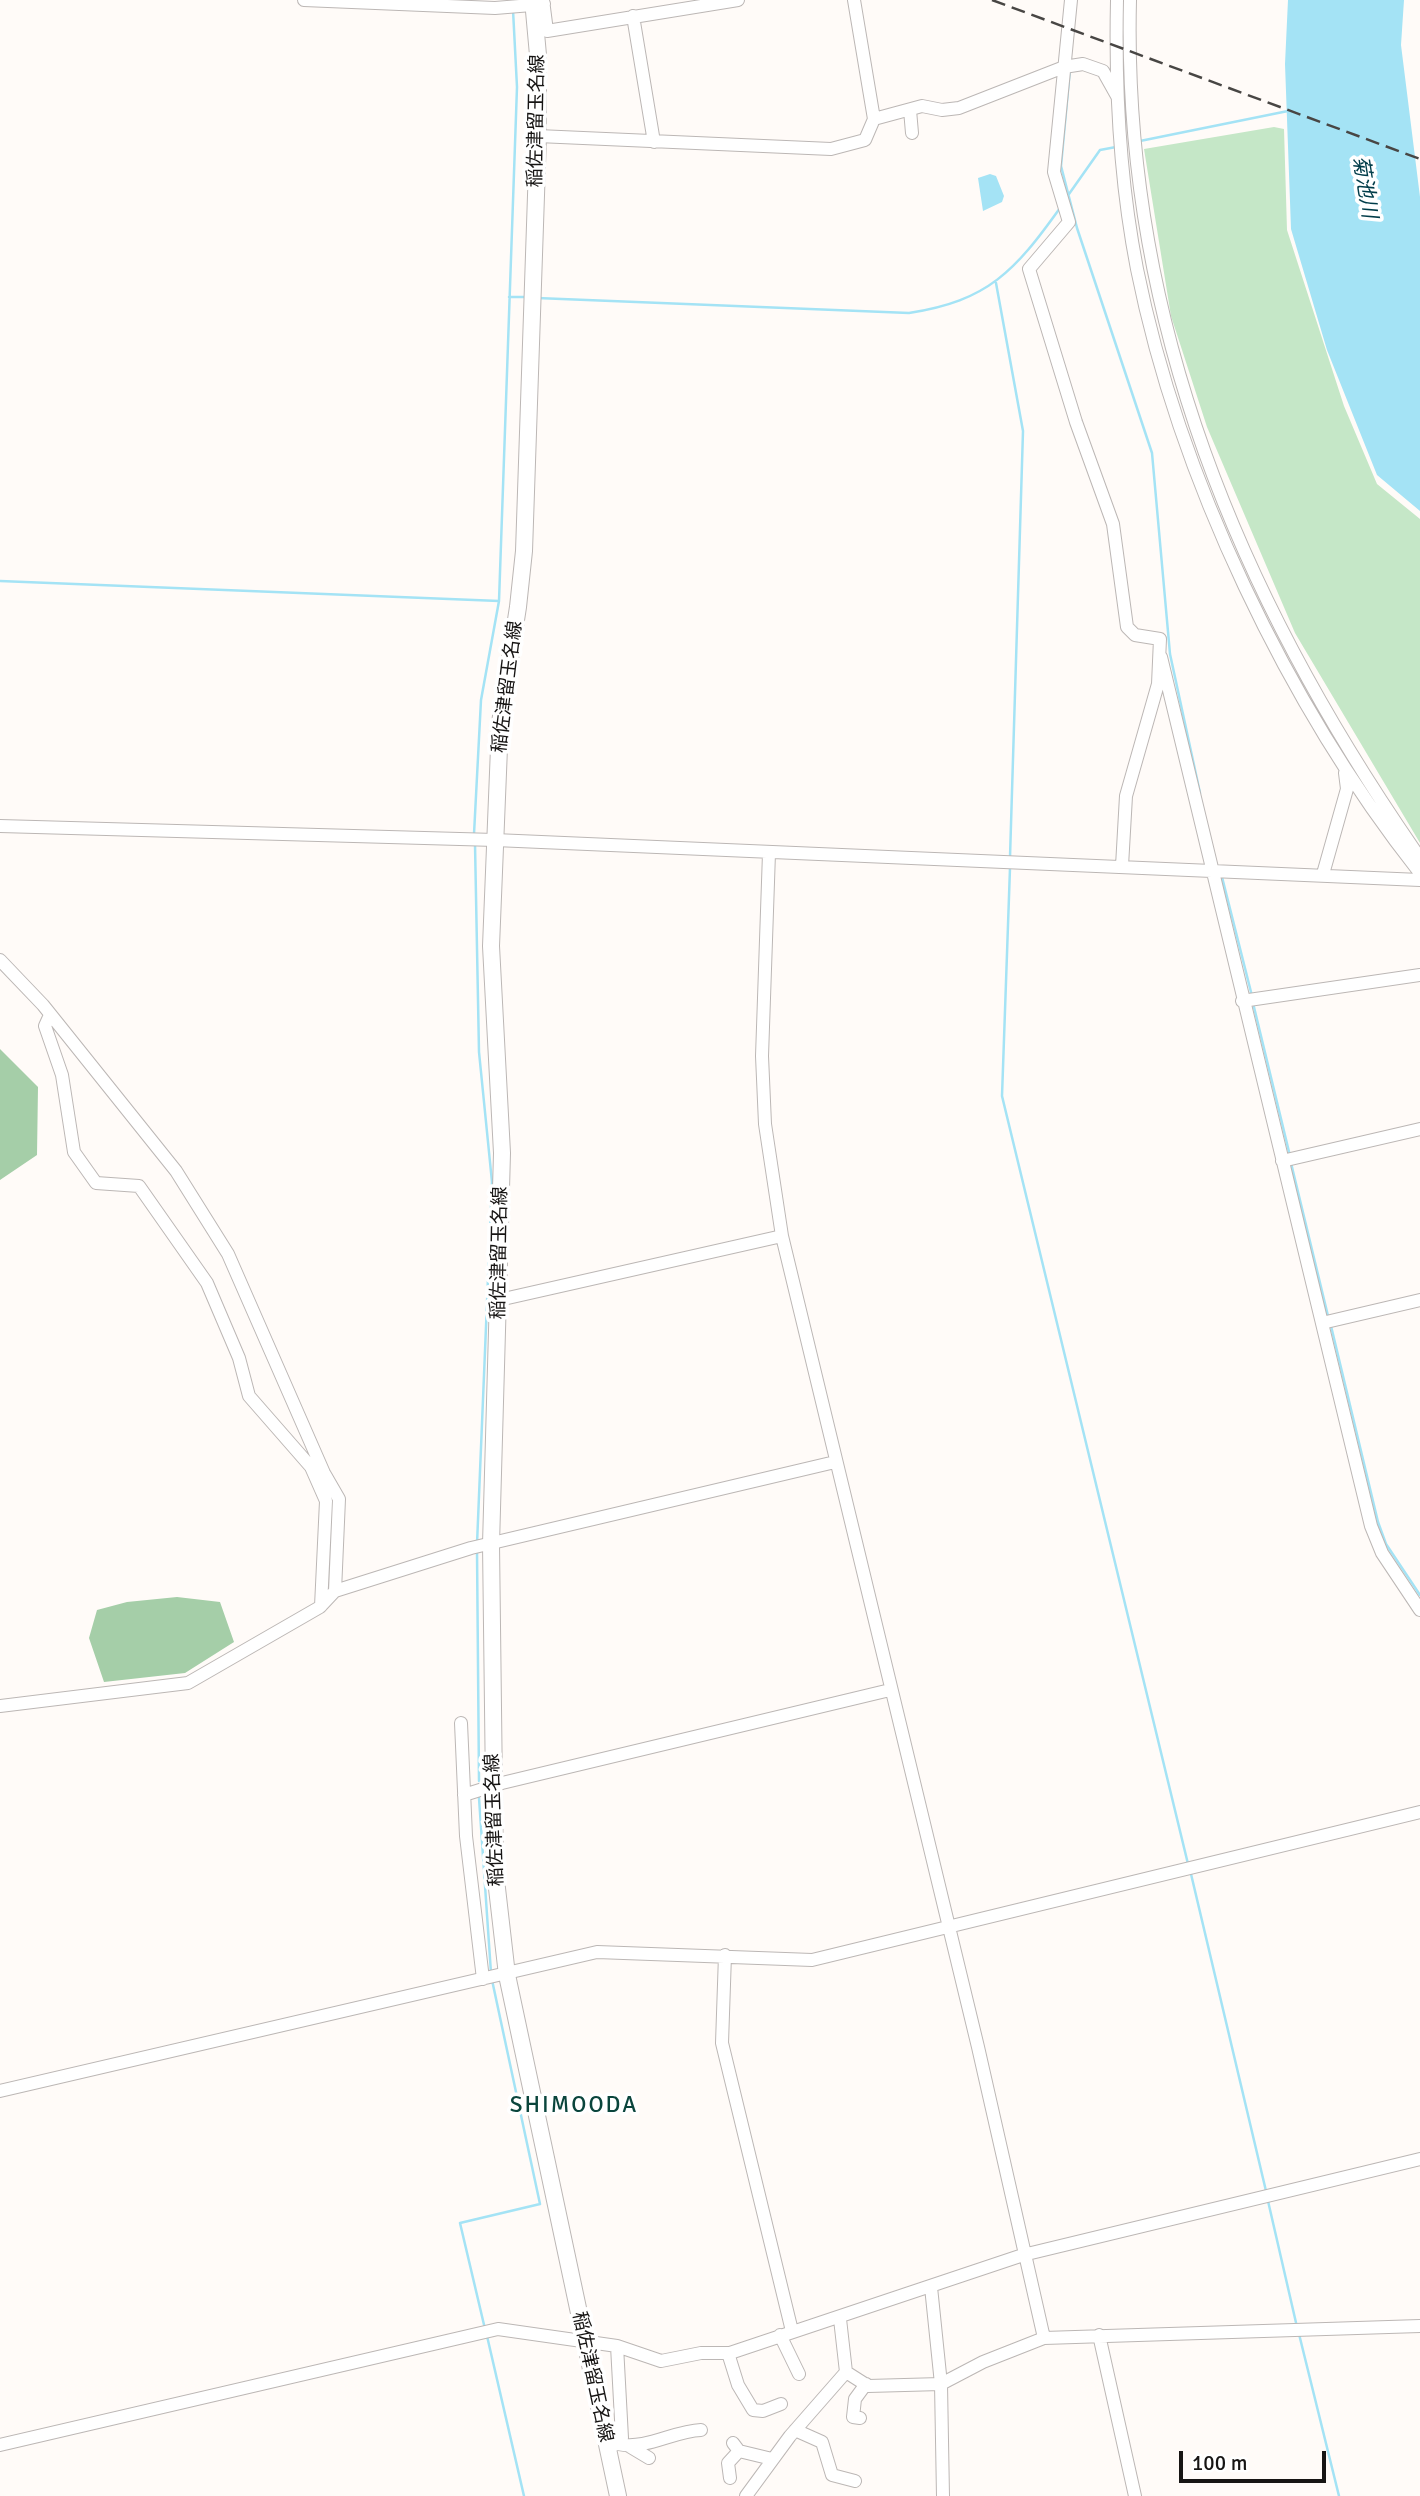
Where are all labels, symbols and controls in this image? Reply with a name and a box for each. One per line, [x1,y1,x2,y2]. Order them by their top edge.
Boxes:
street label: 稲佐津留玉名線 [524,54,550,188]
water label: 菊池川 [1347,154,1381,220]
street label: 稲佐津留玉名線 [489,620,527,754]
street label: 稲佐津留玉名線 [487,1186,513,1320]
street label: 稲佐津留玉名線 [481,1753,509,1887]
district label: SHIMOODA [511,2092,637,2120]
street label: 稲佐津留玉名線 [567,2310,617,2444]
scale bar [1182,2436,1329,2480]
text: 100 m [1192,2450,1247,2476]

